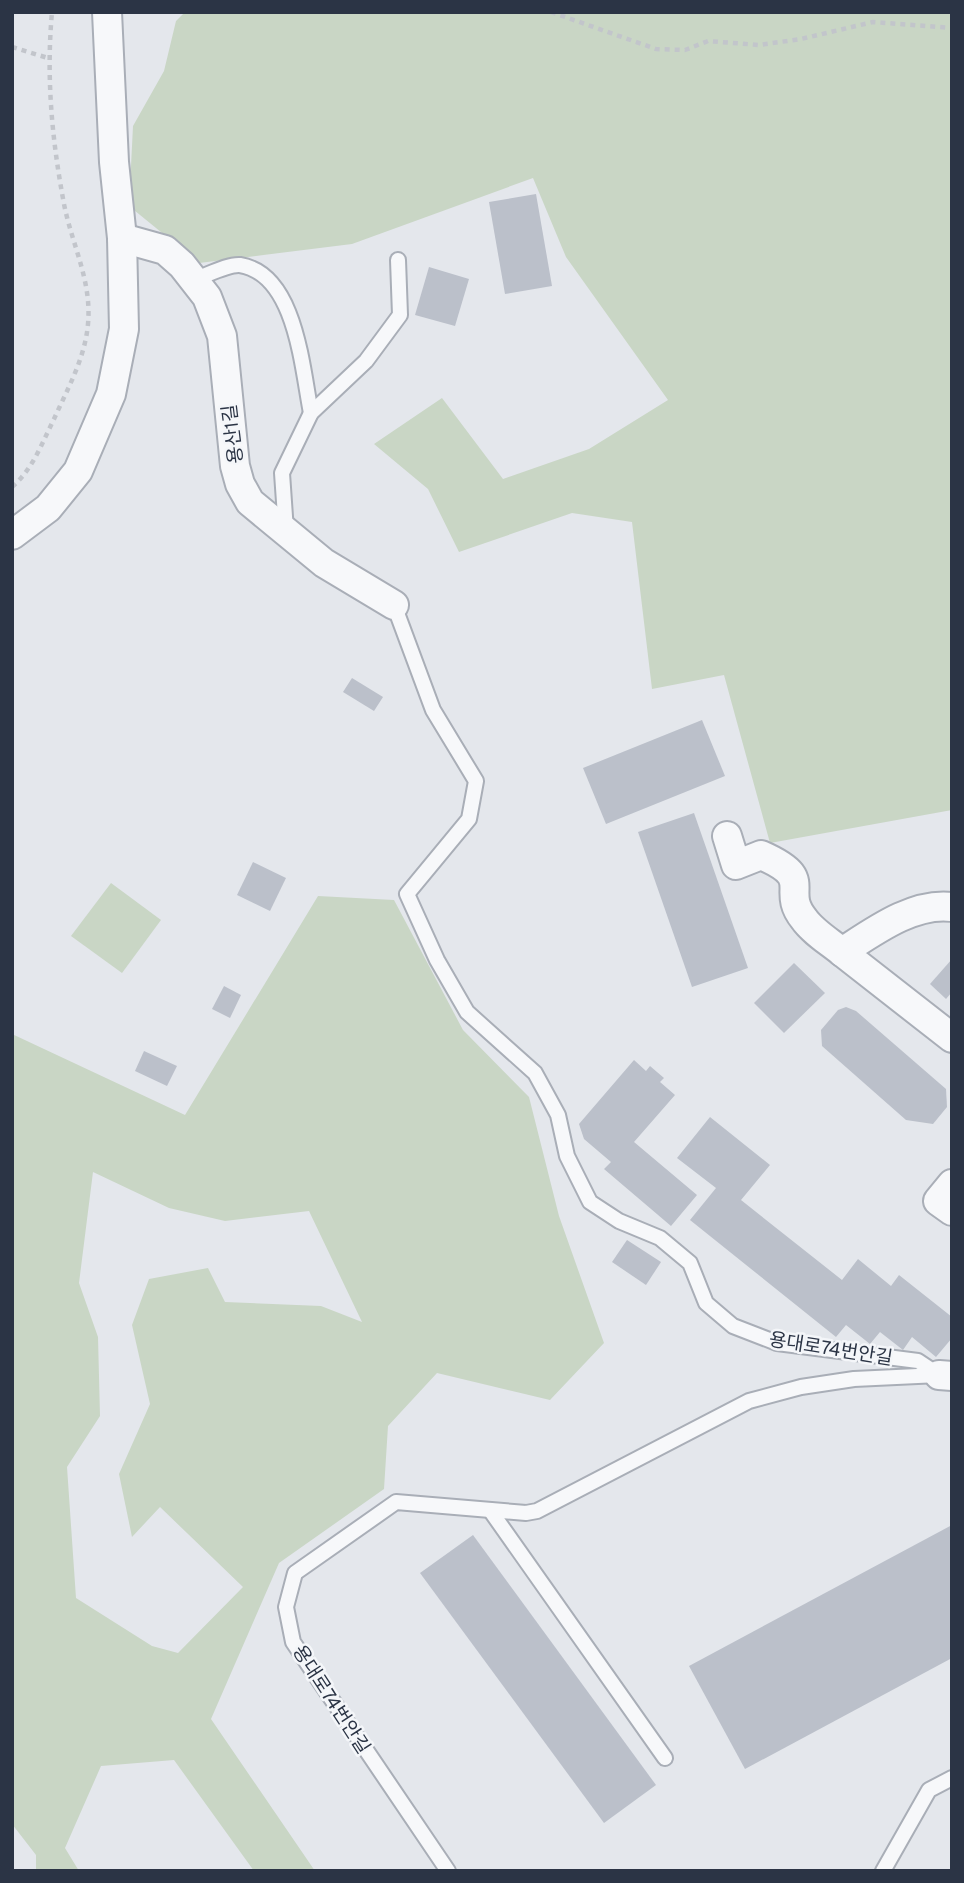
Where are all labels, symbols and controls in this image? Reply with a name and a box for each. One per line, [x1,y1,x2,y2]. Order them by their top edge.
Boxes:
street label: 용산1길 [218,403,250,465]
street label: 용대로74번안길 [767,1328,894,1372]
street label: 용대로74번안길 [286,1641,374,1759]

